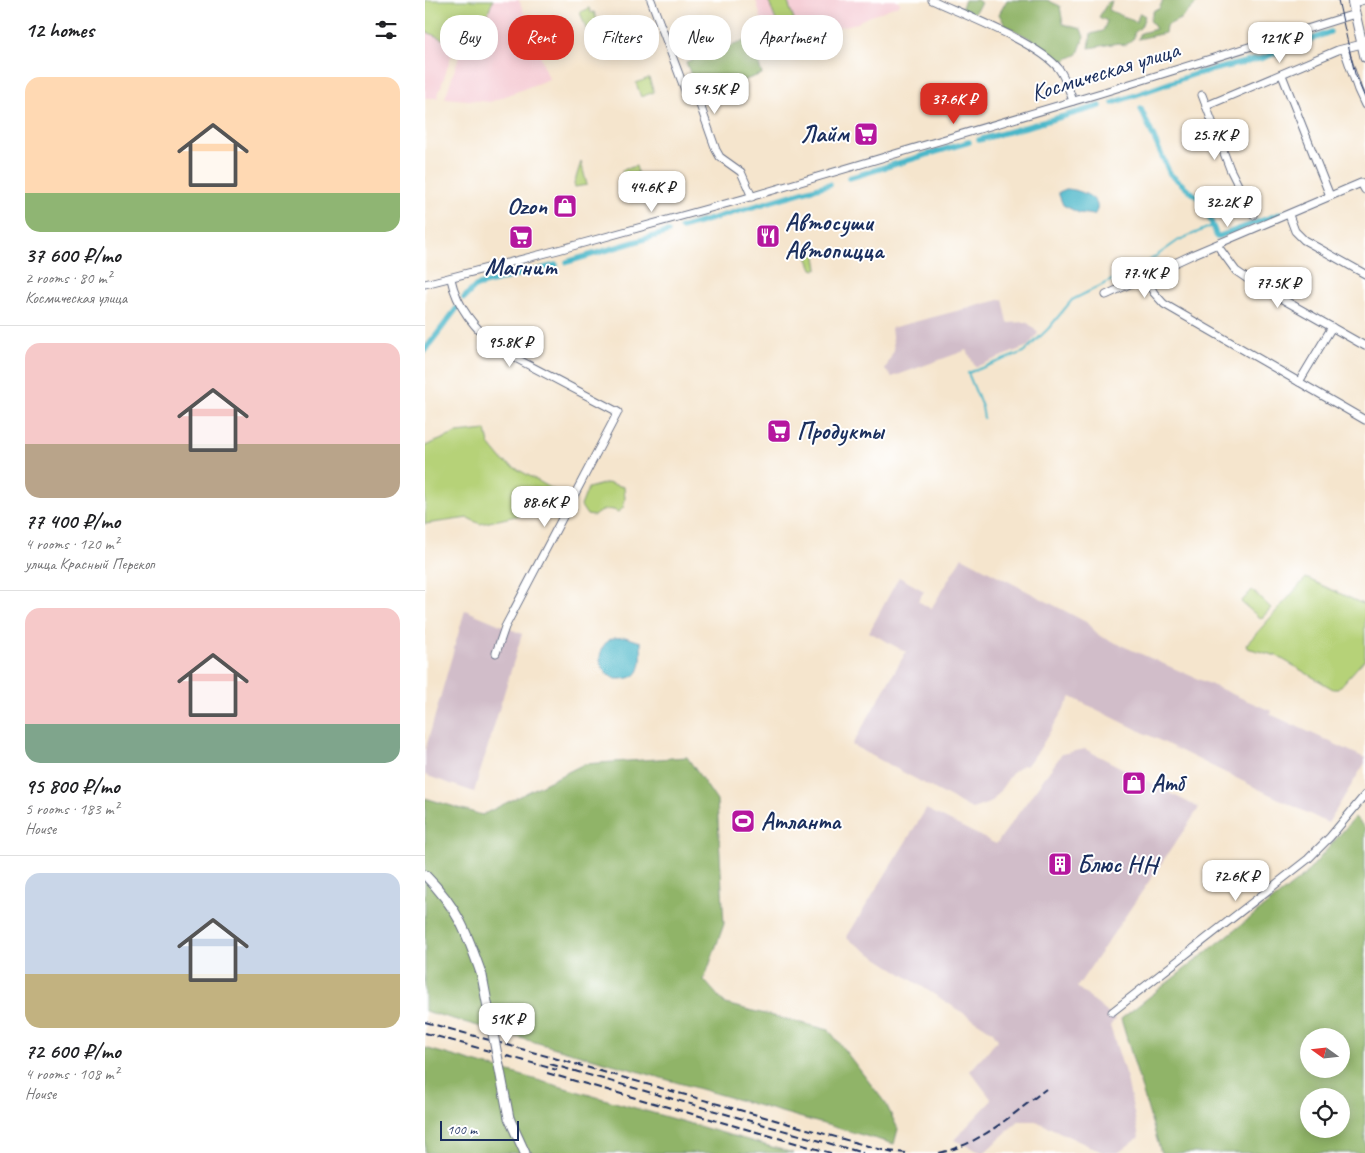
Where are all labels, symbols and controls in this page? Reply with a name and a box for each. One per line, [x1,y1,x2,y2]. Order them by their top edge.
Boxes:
chip: Buy [440,15,498,60]
chip: Rent [508,15,574,60]
chip: Filters [584,15,659,60]
chip: New [669,15,731,60]
chip: Apartment [741,15,843,60]
icon: filters [372,16,400,44]
text: 12 homes [25,17,94,43]
pin: 121K ₽ [1239,22,1321,64]
text: 121K ₽ [1259,28,1301,48]
street label: Космическая улица [1027,34,1184,108]
pin: 54.5K ₽ [669,72,761,115]
text: 54.5K ₽ [693,79,737,99]
pin: 37.6K ₽ [908,82,1000,125]
text: 37.6K ₽ [931,89,977,109]
icon: home [168,110,258,200]
place label: Лайм [800,119,851,149]
pin: 25.7K ₽ [1169,119,1261,161]
supermarket icon: Лайм [853,121,879,147]
text: 25.7K ₽ [1193,125,1237,145]
pin: 44.6K ₽ [606,170,698,213]
text: 44.6K ₽ [629,177,675,197]
pin: 32.2K ₽ [1182,186,1274,228]
place label: Ozon [507,191,548,221]
text: 32.2K ₽ [1205,192,1251,212]
shop icon: Ozon [552,193,578,219]
place label: Автосуши Автопицца [785,207,886,265]
restaurant icon: Автосуши Автопицца [755,223,781,249]
supermarket icon: Магнит [508,224,534,250]
text: 37 600 ₽/mo [25,242,121,268]
place label: Магнит [485,252,558,282]
pin: 77.4K ₽ [1099,256,1191,299]
text: 77.4K ₽ [1123,263,1167,283]
pin: 77.5K ₽ [1232,266,1324,309]
text: 2 rooms · 80 m² [25,268,111,288]
text: 77.5K ₽ [1256,273,1300,293]
text: Космическая улица [25,288,127,308]
pin: 95.8K ₽ [464,326,556,368]
text: 95.8K ₽ [488,332,532,352]
icon: home [168,375,258,465]
place label: Продукты [797,416,885,446]
supermarket icon: Продукты [766,418,792,444]
pin: 88.6K ₽ [499,486,591,528]
text: 88.6K ₽ [522,492,568,512]
text: 77 400 ₽/mo [25,508,120,534]
text: 4 rooms · 120 m² [25,534,119,554]
text: улица Красный Перекоп [25,554,155,574]
icon: home [168,640,258,730]
place label: Атб [1151,768,1188,798]
shop icon: Атб [1121,770,1147,796]
text: 95 800 ₽/mo [25,773,120,799]
text: 5 rooms · 183 m² [25,799,119,819]
place label: Атланта [761,806,842,836]
sports icon: Атланта [730,808,756,834]
text: House [25,819,56,839]
place label: Блюс НН [1077,849,1161,879]
building icon: Блюс НН [1047,851,1073,877]
pin: 72.6K ₽ [1190,860,1282,902]
text: 72.6K ₽ [1213,866,1259,886]
icon: home [168,905,258,995]
pin: 51K ₽ [472,1002,542,1045]
text: 51K ₽ [490,1009,524,1029]
north arrow [1300,1028,1350,1078]
map controls [1300,1028,1350,1138]
text: 72 600 ₽/mo [25,1038,121,1064]
text: 4 rooms · 108 m² [25,1064,119,1084]
text: House [25,1084,56,1104]
button: locate [1300,1088,1350,1138]
scale bar [440,1118,519,1141]
text: 100 m [447,1121,477,1138]

